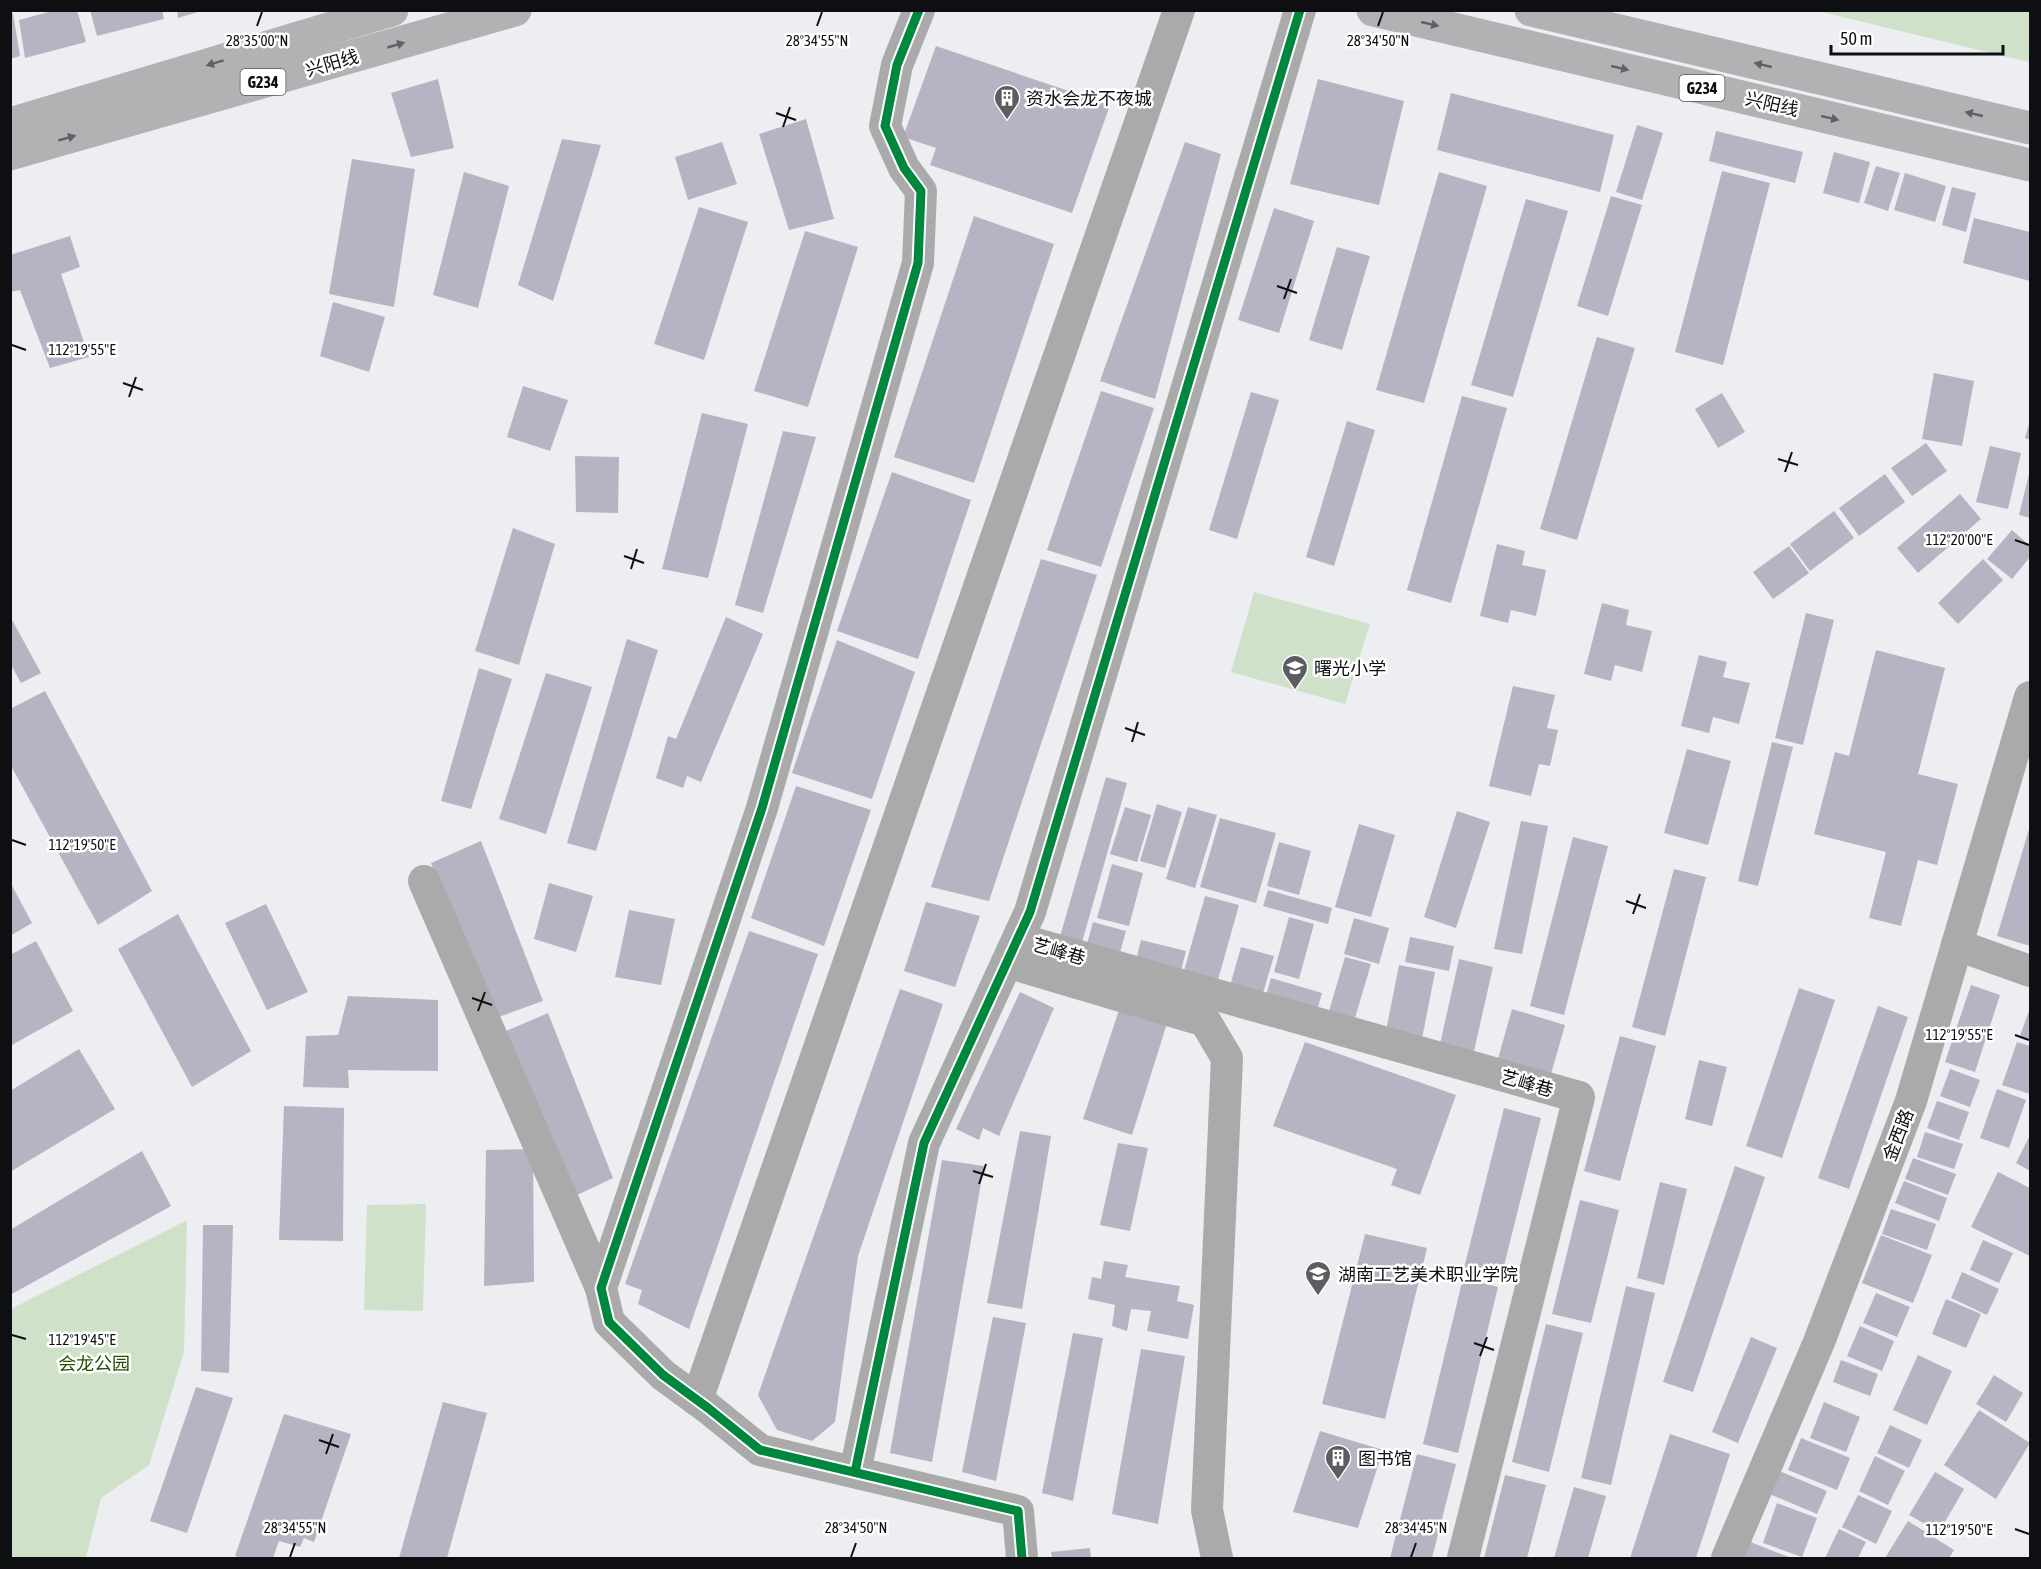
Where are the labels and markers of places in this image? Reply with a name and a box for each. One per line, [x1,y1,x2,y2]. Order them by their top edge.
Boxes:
building icon: 资水会龙不夜城 [992,83,1022,121]
place label: 资水会龙不夜城 [1026,88,1152,109]
school or university icon: 曙光小学 [1280,653,1310,691]
place label: 曙光小学 [1314,658,1386,679]
school or university icon: 湖南工艺美术职业学院 [1303,1259,1333,1297]
place label: 湖南工艺美术职业学院 [1338,1264,1518,1285]
building icon: 图书馆 [1323,1443,1353,1481]
place label: 图书馆 [1358,1448,1412,1469]

